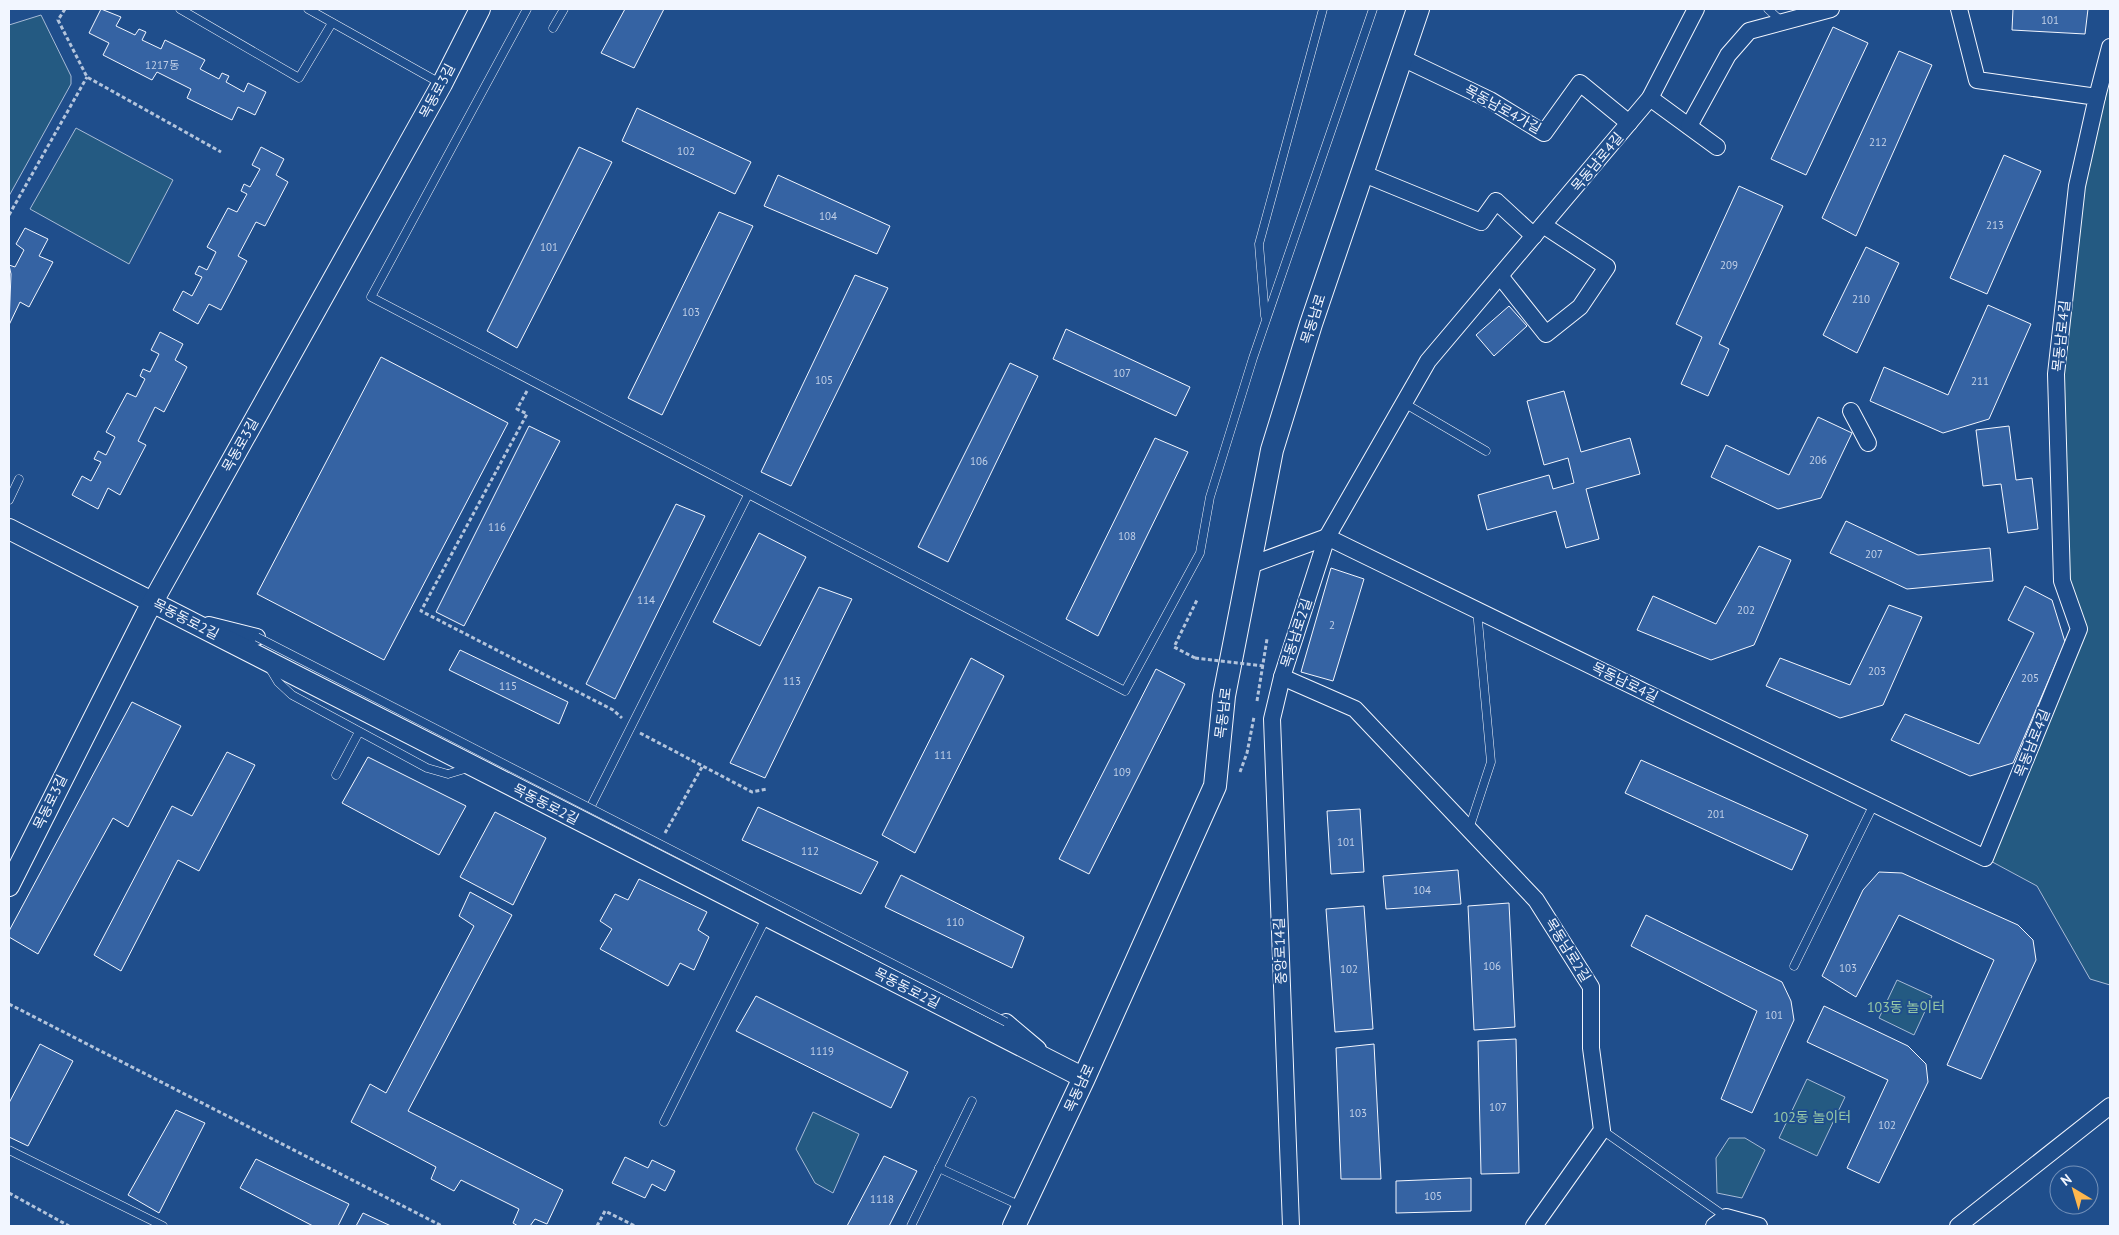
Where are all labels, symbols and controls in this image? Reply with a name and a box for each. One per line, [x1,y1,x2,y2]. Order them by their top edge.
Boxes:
house number: 101 [2041,13,2059,27]
house number: 1217동 [145,58,179,72]
street label: 목동로3길 [415,61,459,121]
street label: 목동남로4가길 [1461,81,1545,137]
street label: 목동남로4길 [1567,129,1627,195]
house number: 212 [1869,135,1887,149]
house number: 102 [677,144,695,158]
house number: 104 [819,209,837,223]
house number: 213 [1986,218,2004,232]
house number: 101 [540,240,558,254]
house number: 209 [1720,258,1738,272]
street label: 목동남로 [1296,292,1330,346]
house number: 210 [1852,292,1870,306]
street label: 목동남로4길 [2048,299,2074,373]
house number: 103 [682,305,700,319]
house number: 107 [1113,366,1131,380]
house number: 105 [815,373,833,387]
house number: 211 [1971,374,1989,388]
street label: 목동로3길 [218,415,262,475]
house number: 206 [1809,453,1827,467]
house number: 106 [970,454,988,468]
house number: 116 [488,520,506,534]
house number: 108 [1118,529,1136,543]
house number: 207 [1865,547,1883,561]
house number: 114 [637,593,655,607]
street label: 목동동로2길 [150,595,222,643]
street label: 목동남로2길 [1276,596,1316,670]
house number: 202 [1737,603,1755,617]
house number: 2 [1329,618,1335,632]
street label: 목동남로4길 [1589,658,1661,706]
house number: 203 [1868,664,1886,678]
house number: 205 [2021,671,2039,685]
house number: 113 [783,674,801,688]
house number: 115 [499,679,517,693]
street label: 목동남로 [1211,686,1235,740]
street label: 목동남로4길 [2010,706,2054,780]
house number: 111 [934,748,952,762]
house number: 109 [1113,765,1131,779]
street label: 목동로3길 [29,771,71,833]
street label: 목동동로2길 [510,780,582,828]
house number: 201 [1707,807,1725,821]
house number: 101 [1337,835,1355,849]
house number: 112 [801,844,819,858]
house number: 104 [1413,883,1431,897]
house number: 110 [946,915,964,929]
street label: 목동남로2길 [1541,915,1595,985]
street label: 중앙로14길 [1270,917,1290,985]
house number: 106 [1483,959,1501,973]
house number: 103 [1839,961,1857,975]
house number: 102 [1340,962,1358,976]
street label: 목동동로2길 [871,964,943,1012]
park label: 103동 놀이터 [1867,998,1945,1016]
house number: 101 [1765,1008,1783,1022]
house number: 1119 [810,1044,834,1058]
street label: 목동남로 [1060,1061,1098,1115]
house number: 107 [1489,1100,1507,1114]
house number: 103 [1349,1106,1367,1120]
park label: 102동 놀이터 [1773,1108,1851,1126]
house number: 102 [1878,1118,1896,1132]
north arrow [2049,1165,2099,1215]
text: N [2057,1170,2075,1190]
house number: 105 [1424,1189,1442,1203]
house number: 1118 [870,1192,894,1206]

